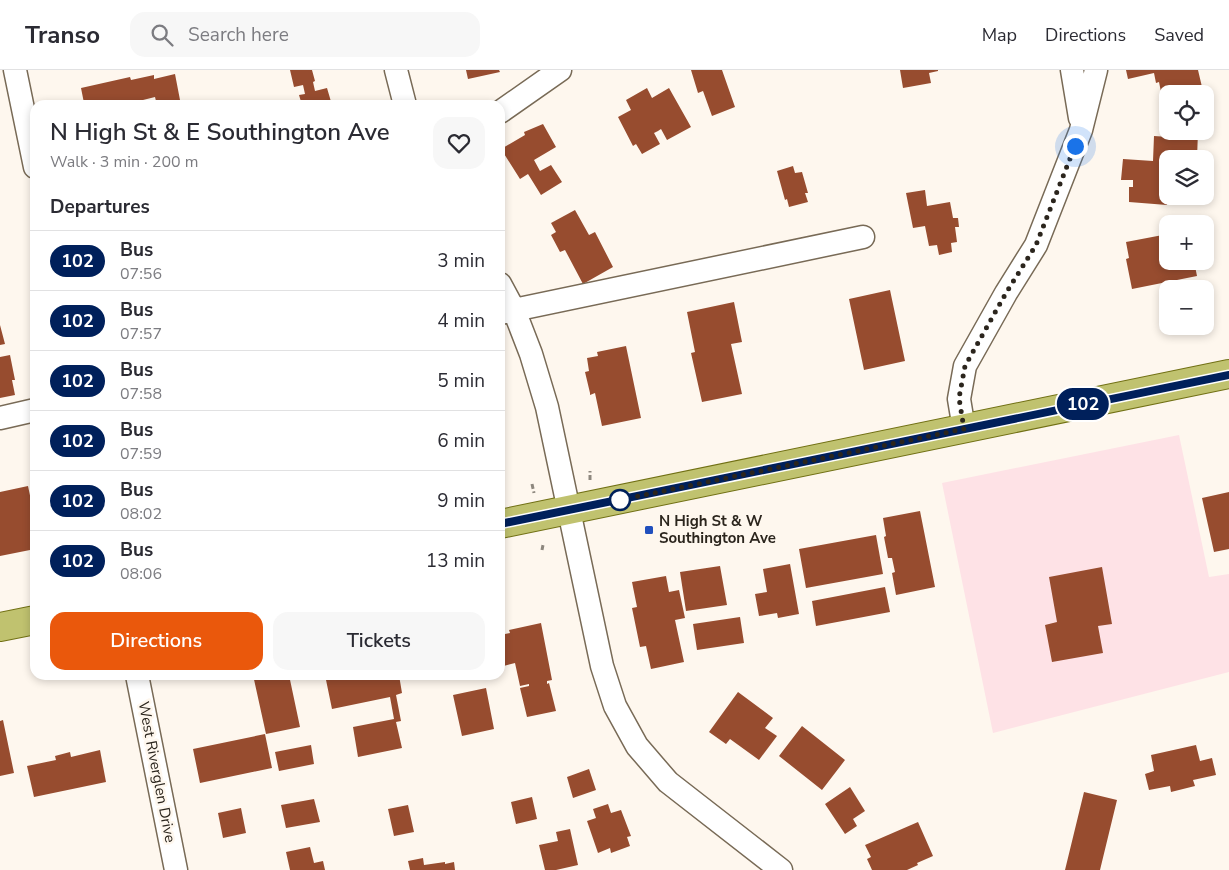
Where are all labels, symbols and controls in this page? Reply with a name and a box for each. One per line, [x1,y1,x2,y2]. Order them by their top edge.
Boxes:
search box [130,12,480,57]
text: Transo [25,19,100,51]
icon: search [148,21,176,49]
text: Search here [188,22,289,48]
text: Map [982,23,1017,47]
text: Directions [1045,23,1126,47]
text: Saved [1154,23,1204,47]
map controls [1159,85,1214,335]
button: locate [1159,85,1214,140]
text: N High St & E Southington Ave [50,116,390,148]
button: heart [433,117,485,169]
your location [1063,134,1088,159]
button: layers [1159,150,1214,205]
text: Walk · 3 min · 200 m [50,151,198,173]
text: Departures [50,194,150,220]
button: + [1159,215,1214,270]
text: Bus [120,237,153,263]
text: 3 min [437,248,485,274]
text: 102 [61,249,94,273]
text: 07:56 [120,263,162,285]
button: − [1159,280,1214,335]
text: Bus [120,297,153,323]
text: 4 min [437,308,485,334]
text: 102 [61,309,94,333]
text: 07:57 [120,323,162,345]
text: Bus [120,357,153,383]
text: 5 min [437,368,485,394]
text: 102 [61,369,94,393]
text: 07:58 [120,383,162,405]
line badge: 102 [1054,388,1112,420]
text: 102 [1067,392,1099,416]
text: Bus [120,417,153,443]
text: 6 min [437,428,485,454]
text: 102 [61,429,94,453]
text: 07:59 [120,443,162,465]
text: Bus [120,477,153,503]
text: 9 min [437,488,485,514]
text: 102 [61,489,94,513]
unlabelled marker [609,489,631,511]
text: 08:02 [120,503,162,525]
place label: N High St & W Southington Ave [659,511,776,548]
marker: N High St & W Southington Ave [643,524,655,536]
text: Bus [120,537,153,563]
text: 13 min [426,548,485,574]
text: 102 [61,549,94,573]
text: 08:06 [120,563,162,585]
button: Directions [50,612,263,670]
button: Tickets [273,612,485,670]
street label: West Riverglen Drive [134,700,180,844]

